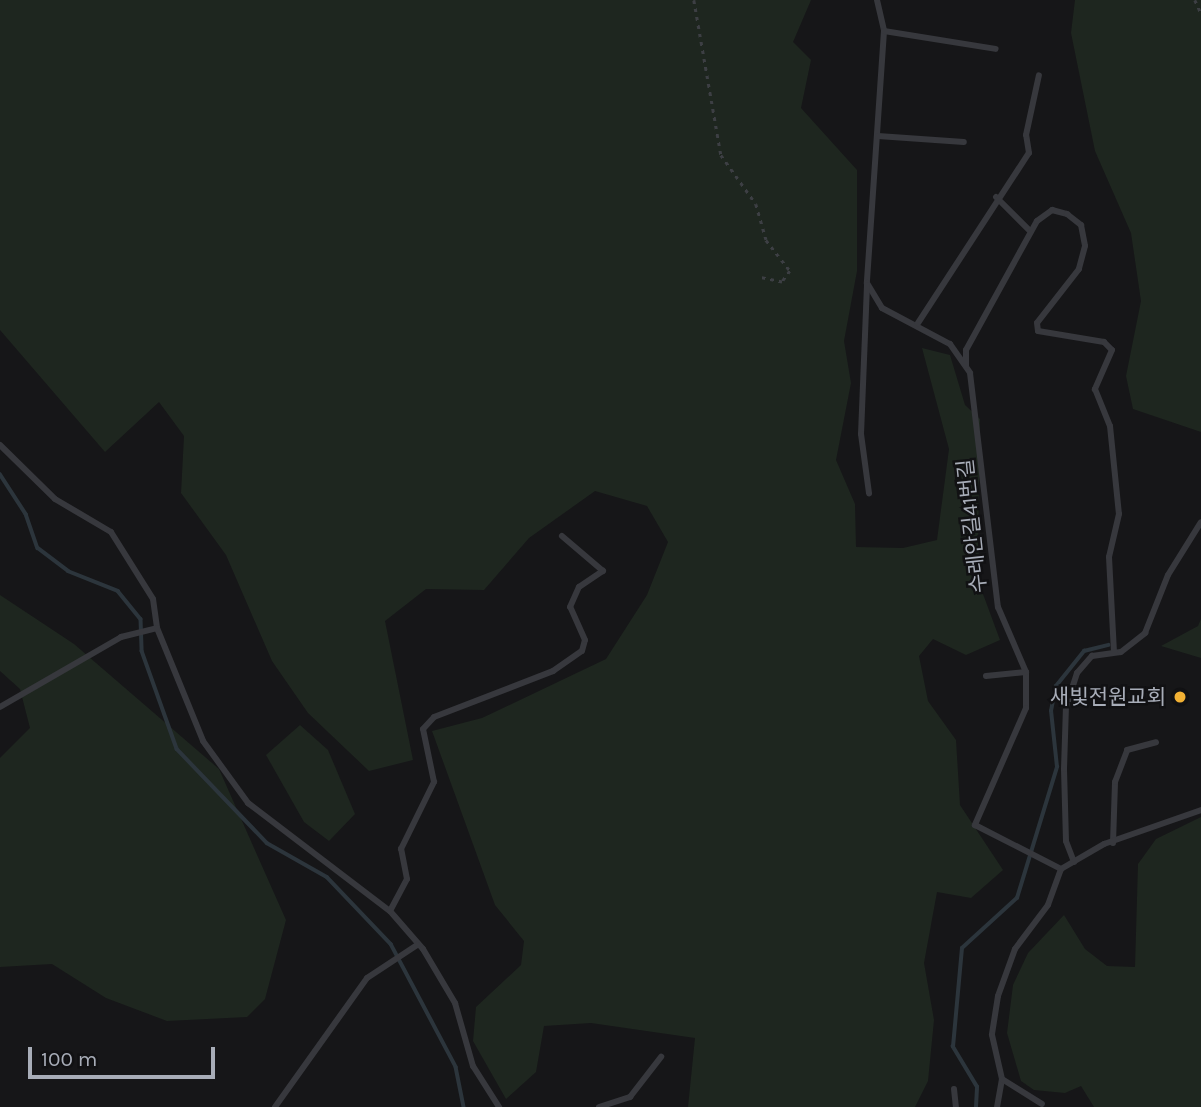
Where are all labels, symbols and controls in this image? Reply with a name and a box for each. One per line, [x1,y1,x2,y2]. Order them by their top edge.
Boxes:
street label: 수레안길41번길 [952,458,992,594]
place label: 새빛전원교회 [1050,684,1166,710]
marker: 새빛전원교회 [1172,689,1188,705]
scale bar [32,1034,219,1078]
text: 100 m [41,1047,98,1071]

